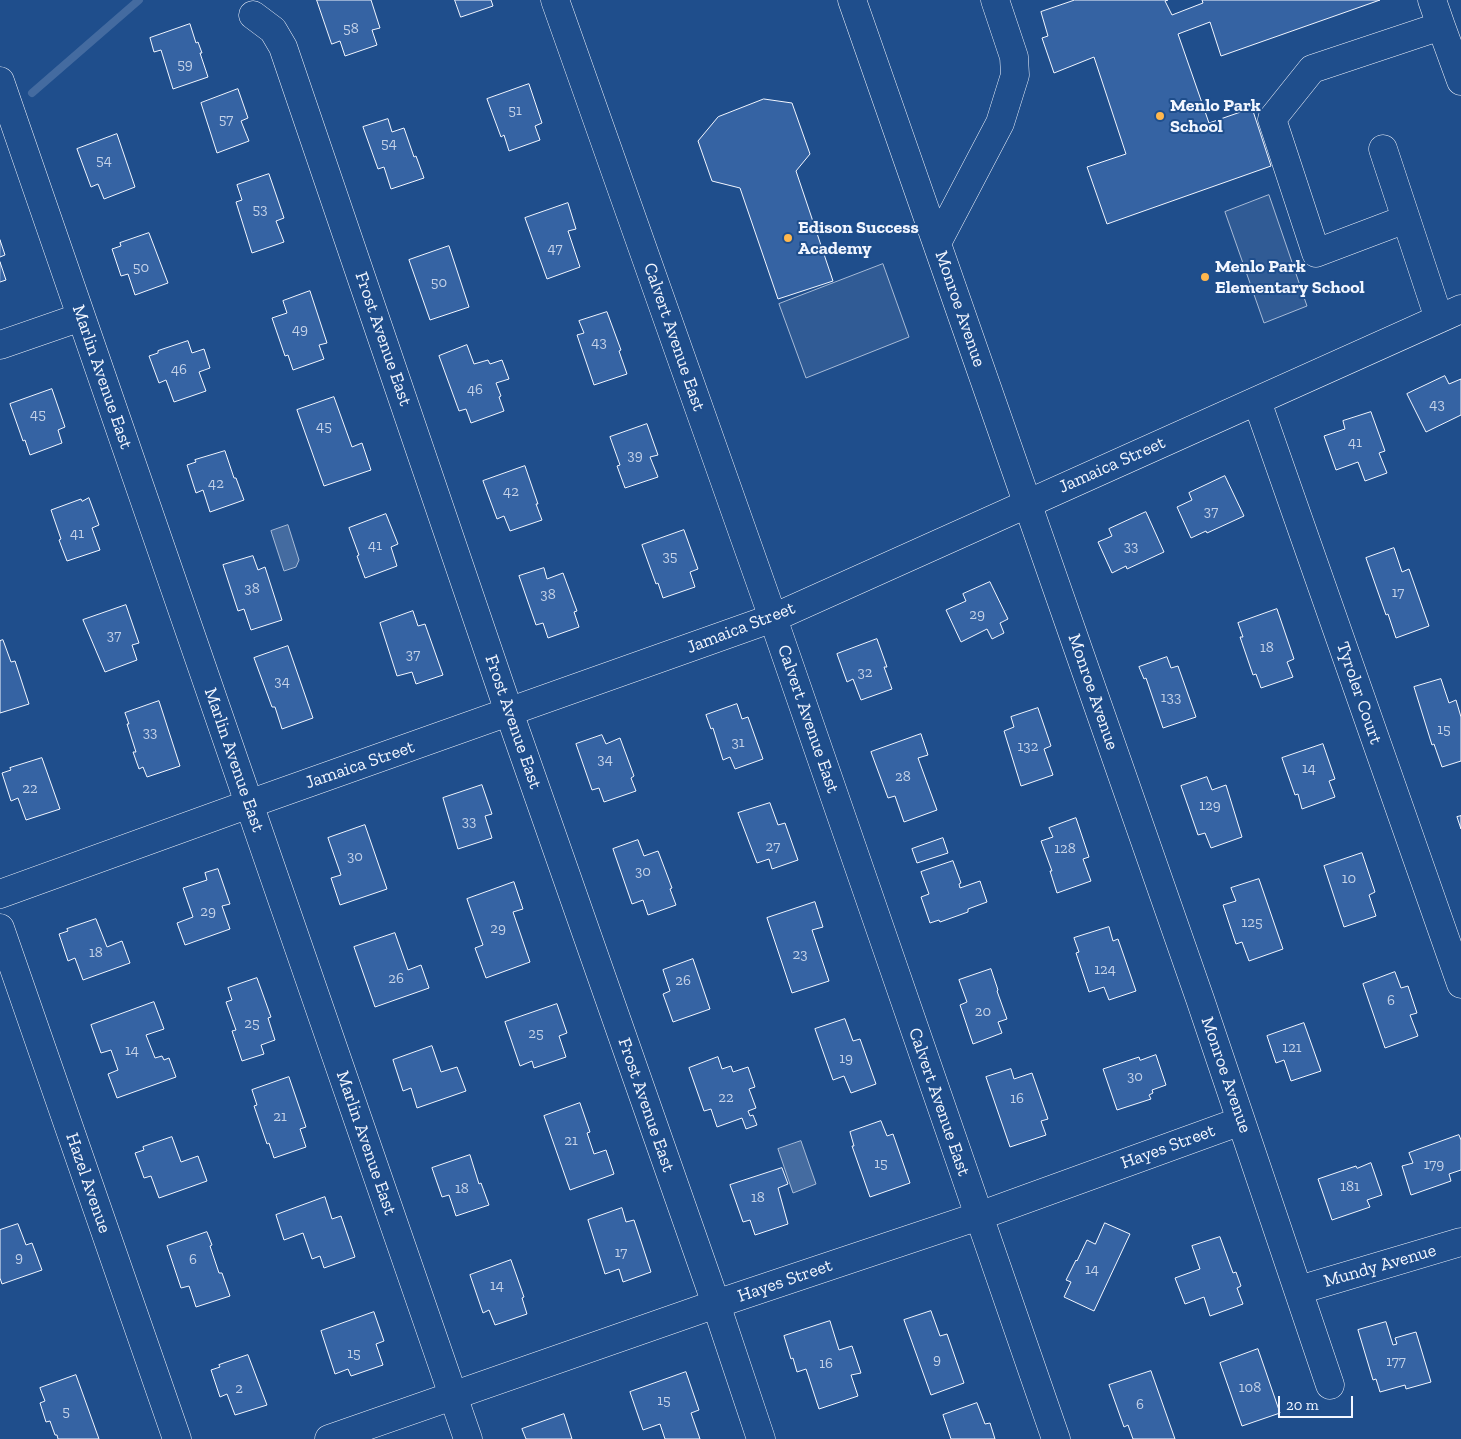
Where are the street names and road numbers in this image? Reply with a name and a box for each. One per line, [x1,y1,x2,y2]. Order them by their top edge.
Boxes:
street label: Monroe Avenue [930,248,990,370]
street label: Calvert Avenue East [638,260,710,414]
street label: Frost Avenue East [350,269,416,409]
street label: Marlin Avenue East [67,302,137,452]
street label: Jamaica Street [1055,432,1169,498]
street label: Jamaica Street [684,597,798,659]
street label: Monroe Avenue [1063,631,1123,753]
street label: Tyroler Court [1331,639,1387,747]
street label: Calvert Avenue East [772,642,844,796]
street label: Frost Avenue East [480,652,546,792]
street label: Marlin Avenue East [199,685,269,835]
street label: Jamaica Street [302,736,418,794]
street label: Monroe Avenue [1196,1014,1256,1136]
street label: Calvert Avenue East [903,1025,975,1179]
street label: Frost Avenue East [613,1035,679,1175]
street label: Marlin Avenue East [331,1068,401,1218]
street label: Hayes Street [1118,1120,1218,1174]
street label: Hazel Avenue [61,1130,115,1236]
street label: Mundy Avenue [1321,1240,1439,1292]
street label: Hayes Street [735,1255,835,1307]

